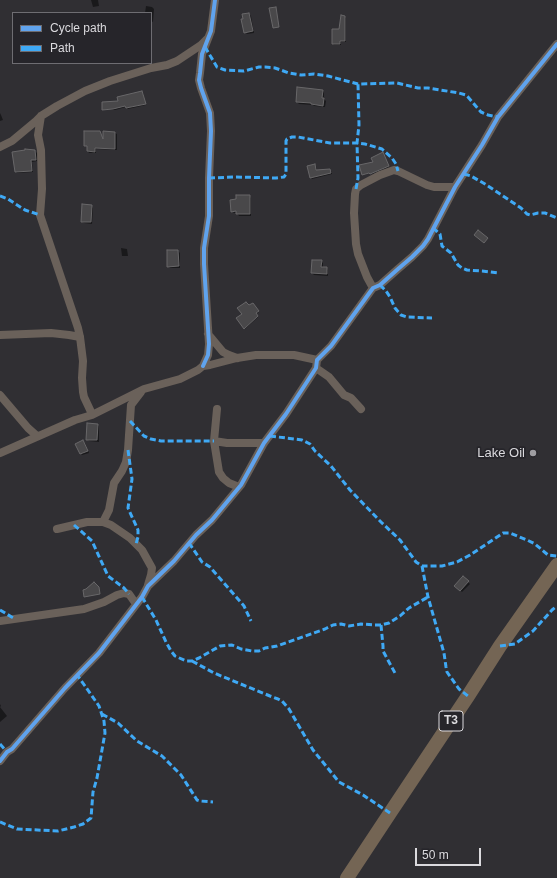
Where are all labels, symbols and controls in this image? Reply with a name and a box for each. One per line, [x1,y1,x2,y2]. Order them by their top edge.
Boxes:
legend [12,12,152,64]
text: Cycle path [50,21,107,35]
text: Path [50,41,75,55]
place label: Lake Oil [477,445,525,461]
marker: Lake Oil [528,448,538,458]
road number: T3 [439,711,463,731]
scale bar [417,840,483,866]
text: 50 m [422,848,449,862]

